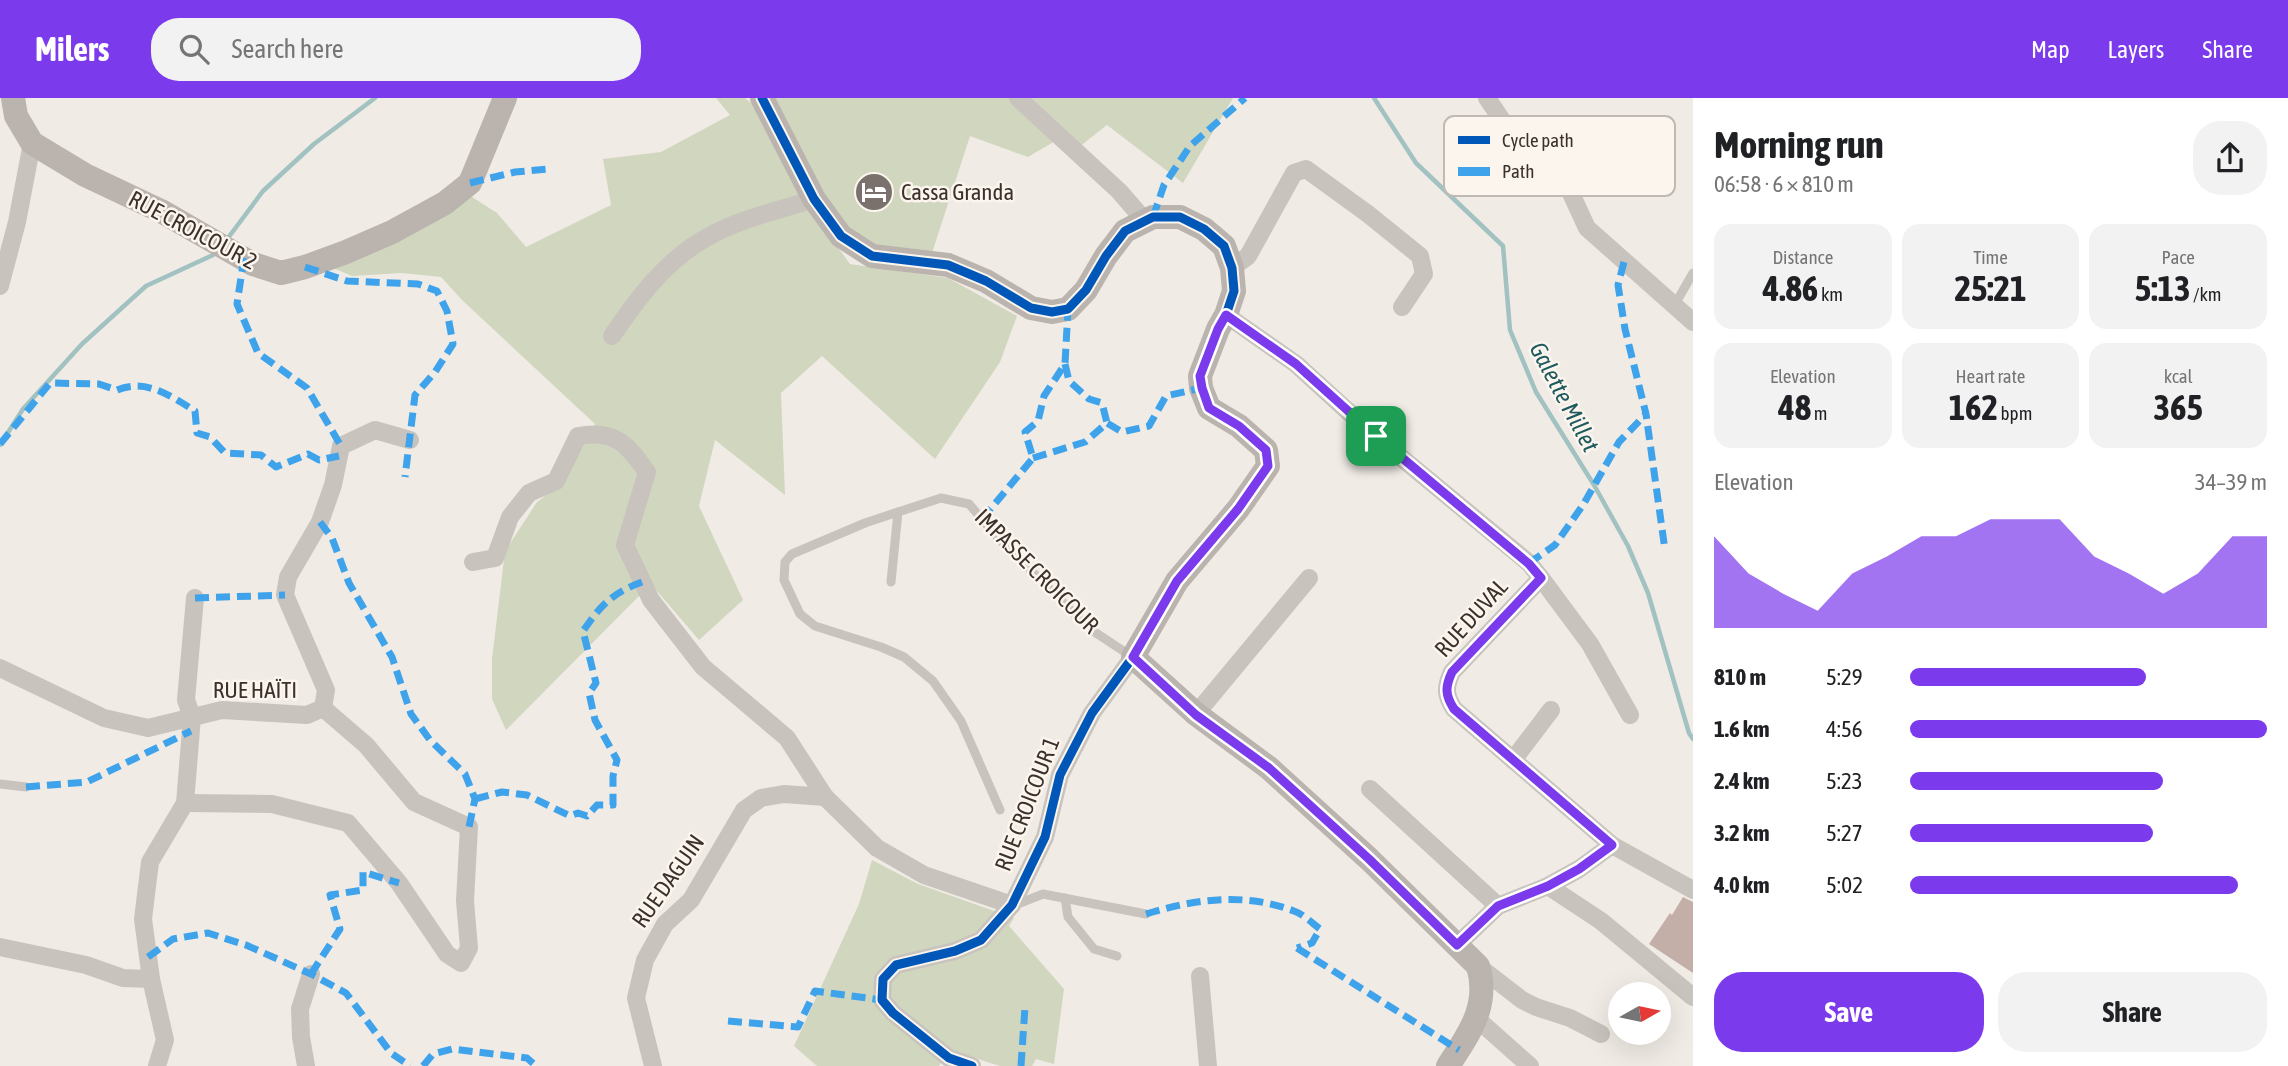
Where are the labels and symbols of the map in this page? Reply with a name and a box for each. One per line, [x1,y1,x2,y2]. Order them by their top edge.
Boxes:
legend [1444,116,1675,196]
text: Cycle path [1502,129,1574,151]
text: Path [1502,160,1534,182]
hotel icon: Cassa Granda [853,171,895,213]
place label: Cassa Granda [901,179,1014,205]
street label: RUE CROICOUR 2 [125,185,261,275]
water label: Galette Millet [1524,337,1605,456]
pin [1346,406,1406,466]
street label: IMPASSE CROICOUR [970,504,1105,639]
street label: RUE DUVAL [1429,574,1513,662]
street label: RUE HAÏTI [213,677,297,703]
street label: RUE CROICOUR 1 [990,733,1064,875]
street label: RUE DAGUIN [627,830,709,932]
north arrow [1608,982,1671,1045]

